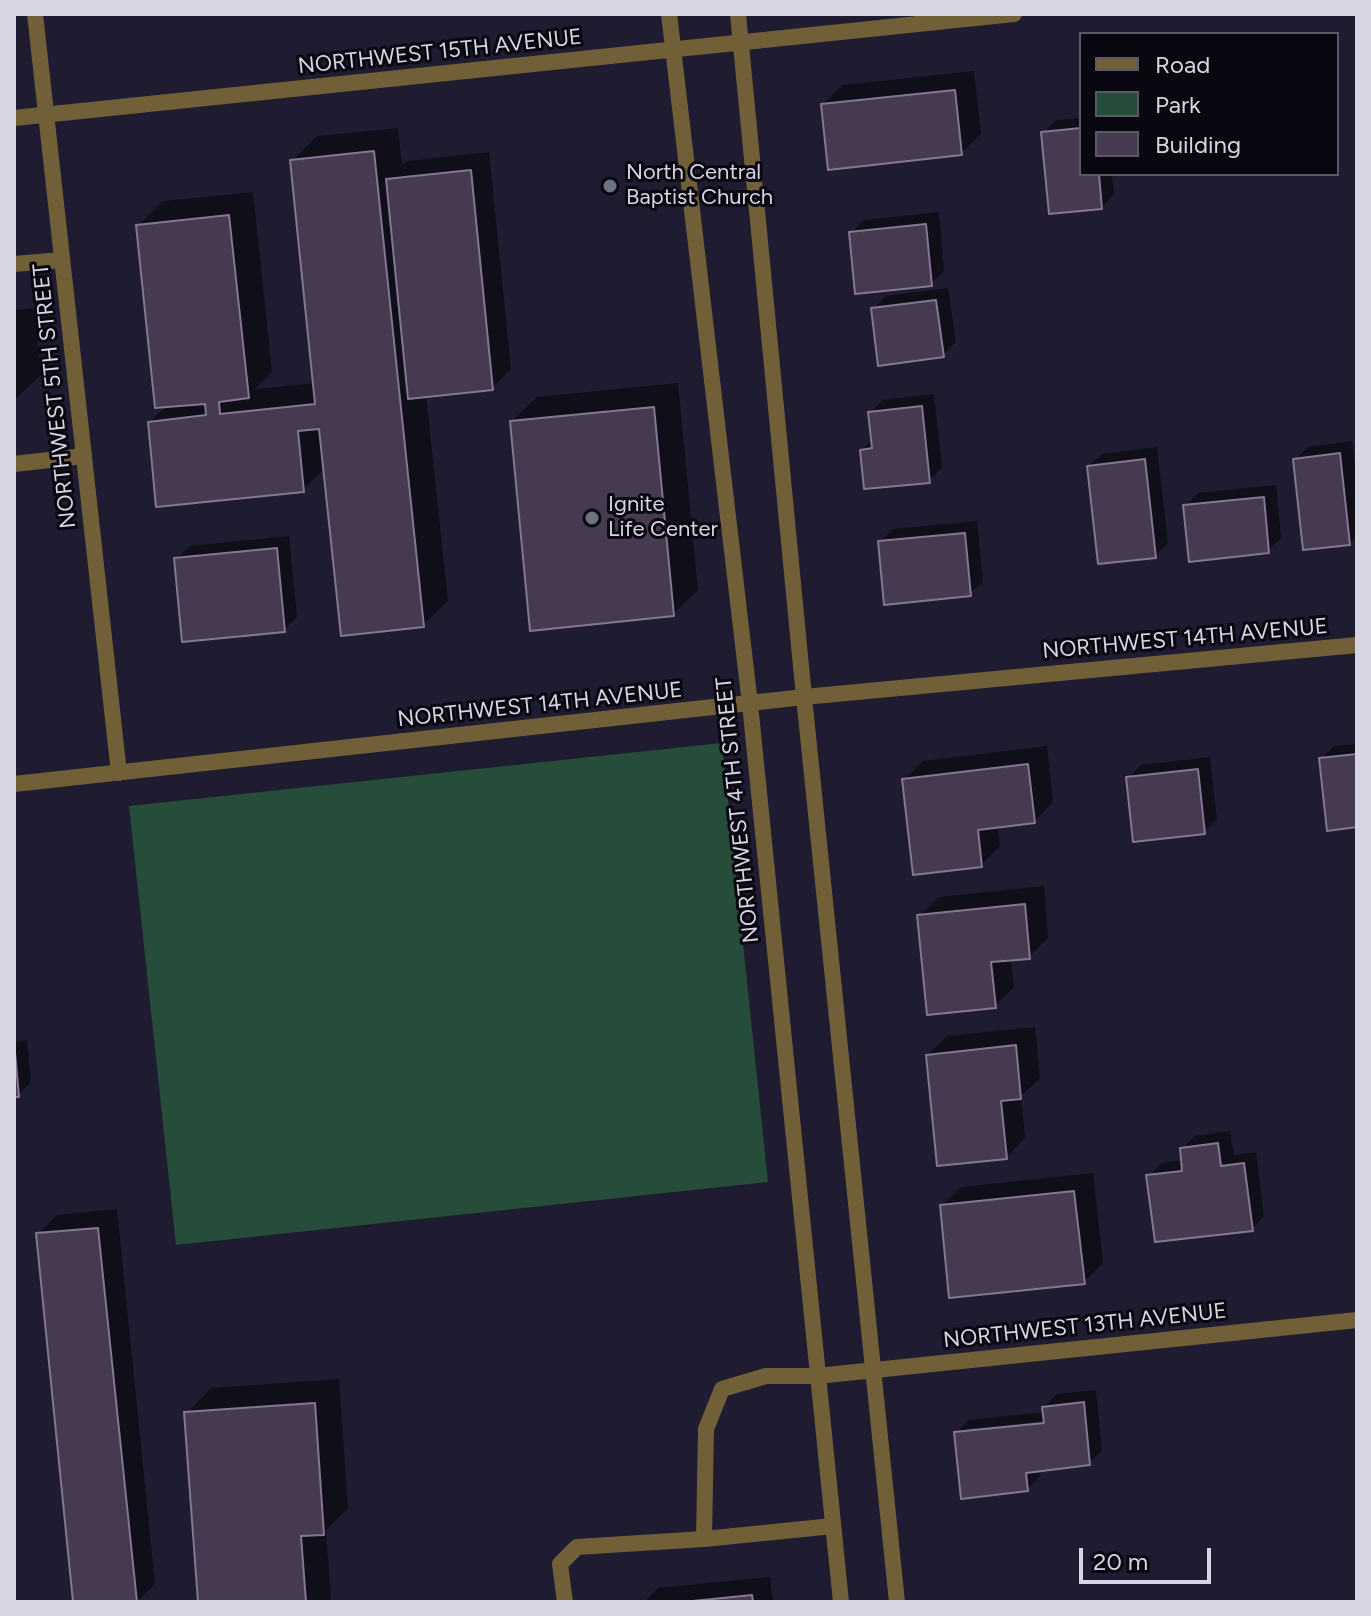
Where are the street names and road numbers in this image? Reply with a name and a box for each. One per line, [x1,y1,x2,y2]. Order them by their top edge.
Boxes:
street label: NORTHWEST 15TH AVENUE [297,24,583,80]
street label: NORTHWEST 5TH STREET [28,262,82,530]
street label: NORTHWEST 14TH AVENUE [1041,613,1329,665]
street label: NORTHWEST 4TH STREET [711,676,765,944]
street label: NORTHWEST 14TH AVENUE [396,677,684,733]
street label: NORTHWEST 13TH AVENUE [942,1298,1228,1354]

